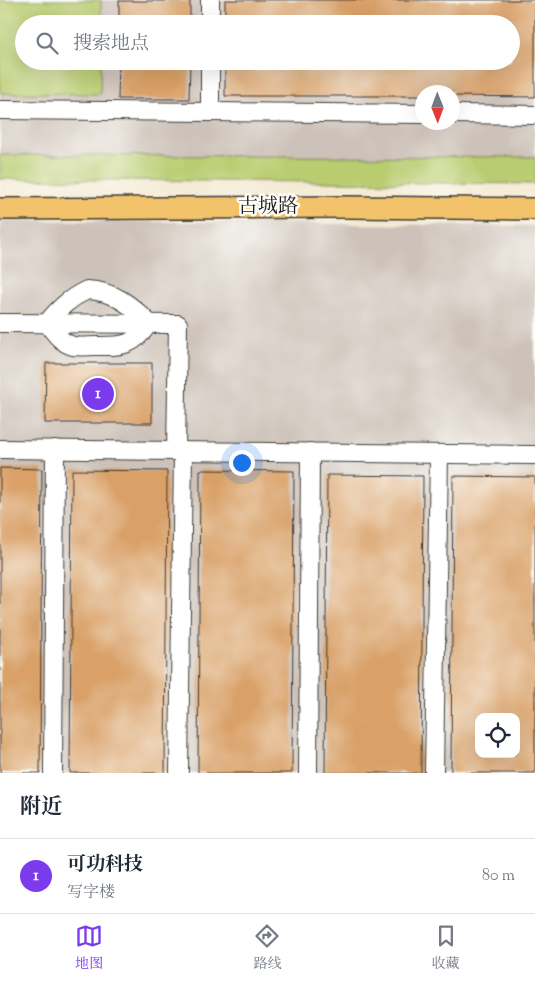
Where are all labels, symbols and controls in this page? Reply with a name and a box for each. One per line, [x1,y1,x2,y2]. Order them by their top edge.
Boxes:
search box [15,15,520,70]
icon: search [33,29,61,57]
text: 搜索地点 [73,31,149,58]
north arrow [415,85,460,130]
street label: 古城路 [238,193,298,222]
pin: 1 [82,375,114,413]
your location [229,450,255,476]
map controls [475,713,520,758]
button: locate [475,713,520,758]
text: 附近 [20,793,62,823]
text: 可功科技 [67,852,143,879]
text: 1 [33,865,39,888]
text: 80 m [482,865,515,888]
text: 写字楼 [67,882,115,905]
tab: 地图 [75,922,103,975]
tab: 路线 [253,922,281,975]
tab: 收藏 [432,922,460,975]

